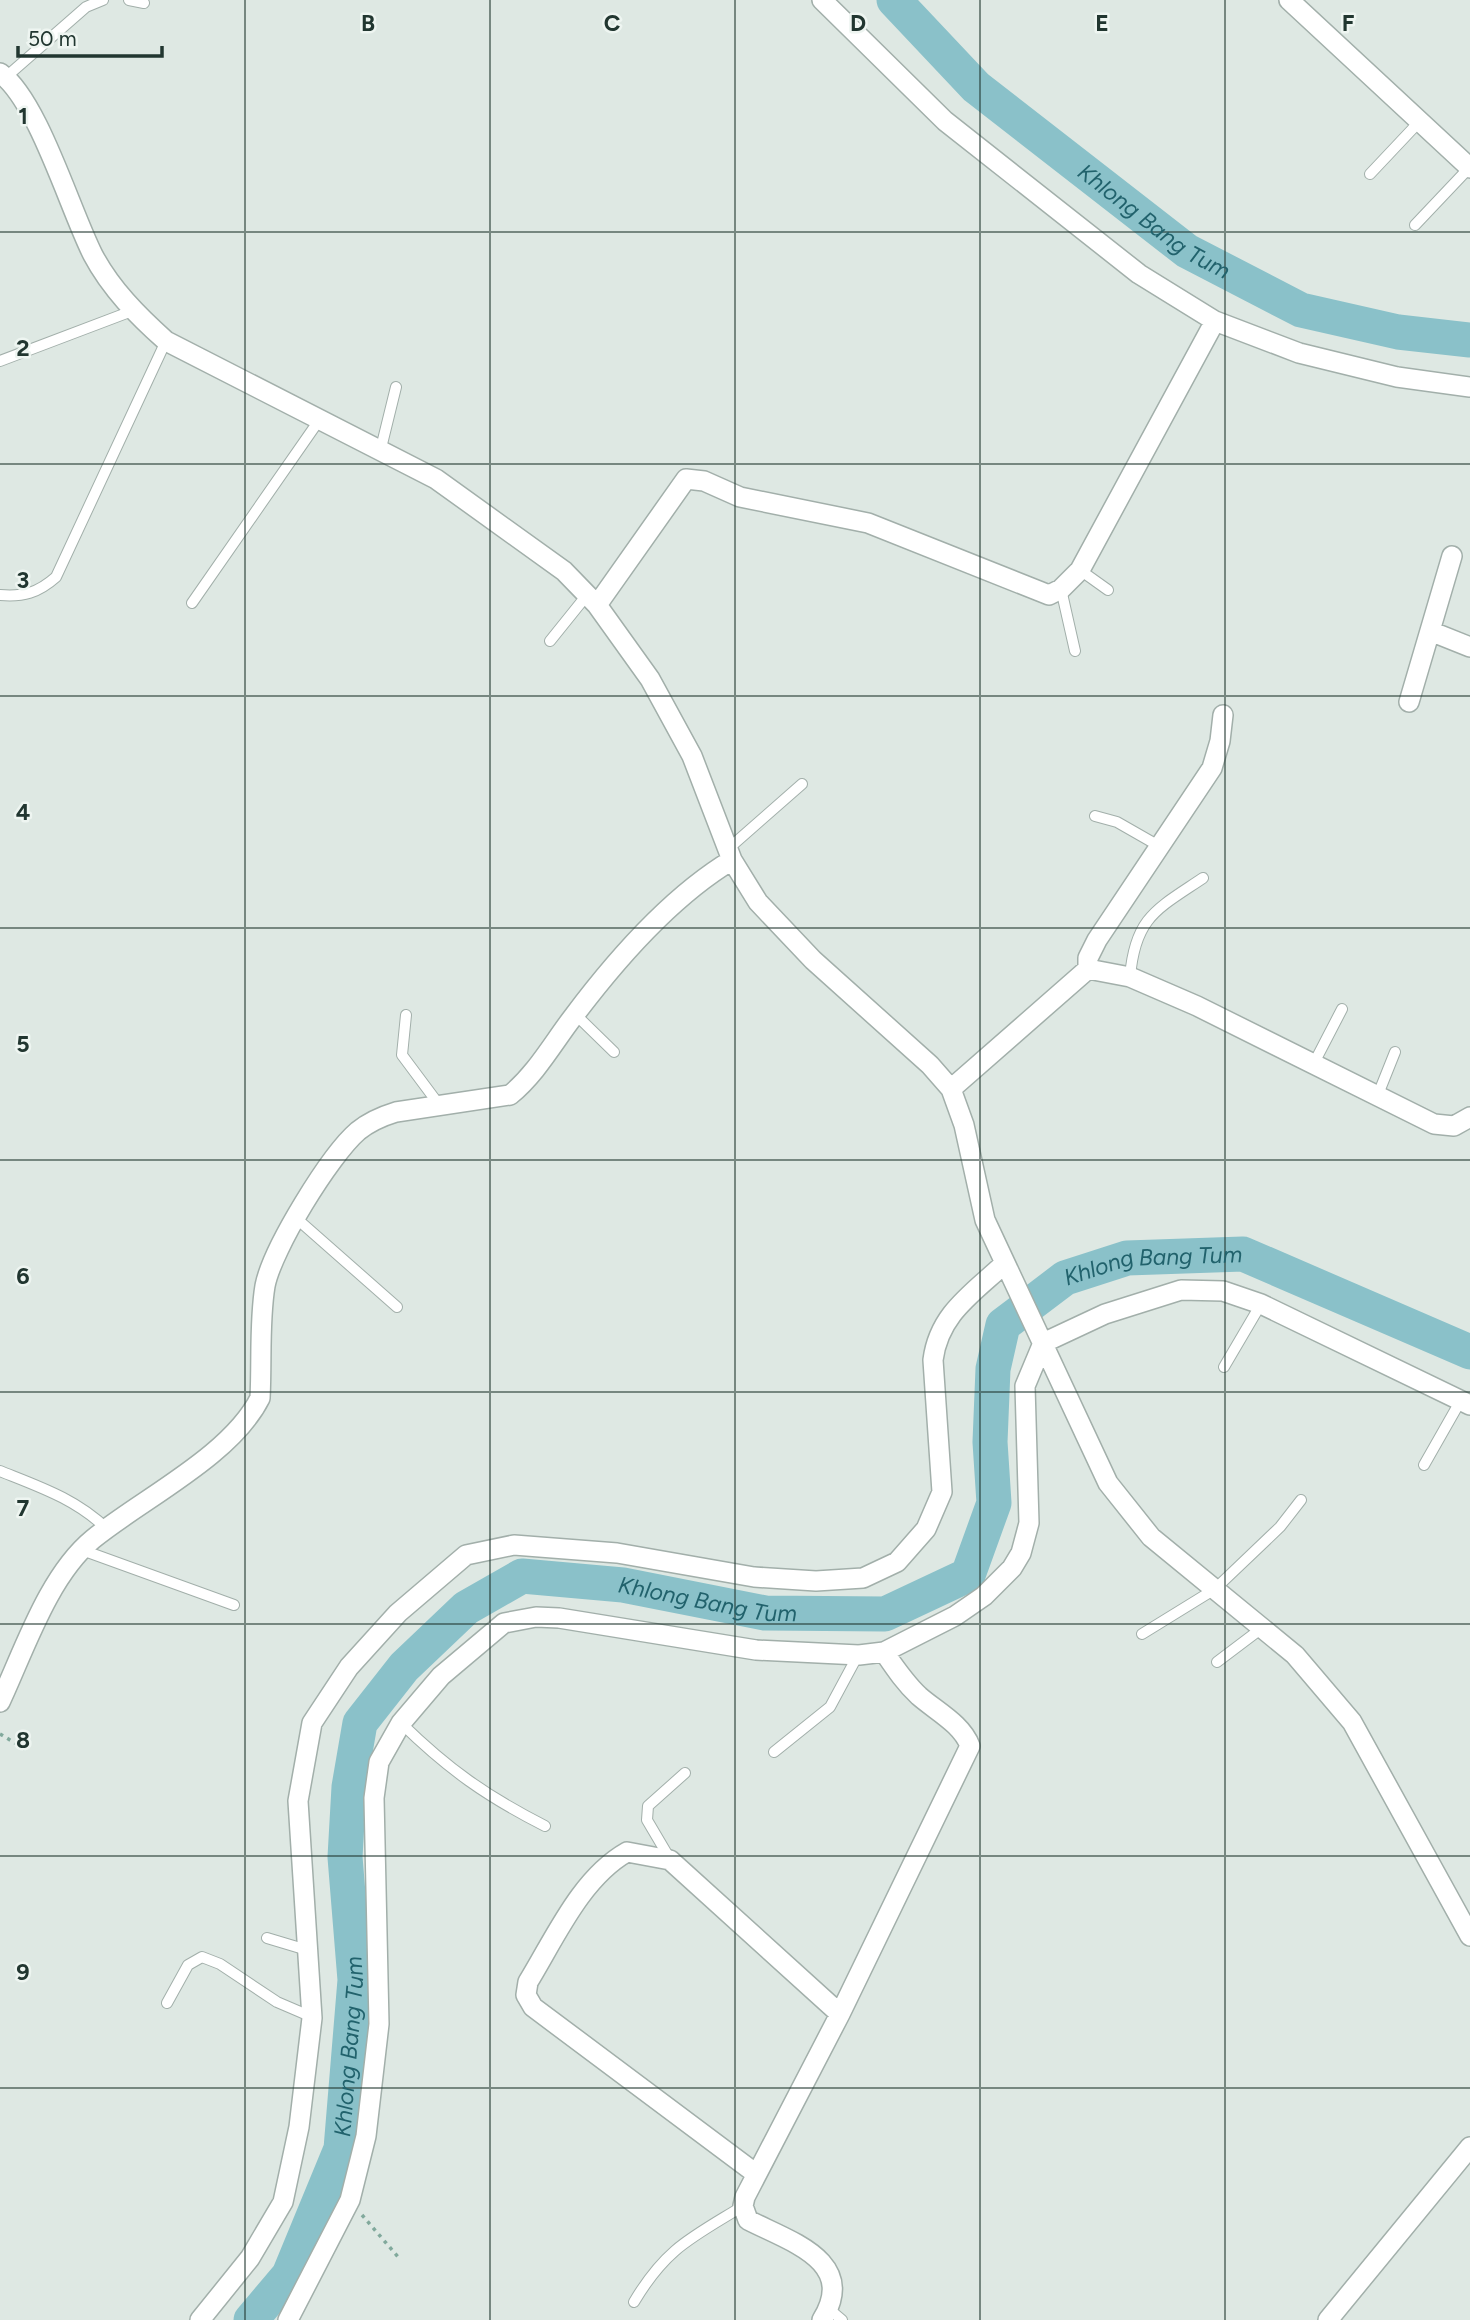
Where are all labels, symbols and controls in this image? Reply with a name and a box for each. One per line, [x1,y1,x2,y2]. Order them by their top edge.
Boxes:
text: B [361,9,375,37]
text: C [604,9,621,37]
text: D [850,9,866,37]
text: E [1095,9,1109,37]
text: F [1342,9,1355,37]
scale bar [18,14,161,58]
text: 50 m [28,26,77,51]
text: 1 [18,102,28,130]
water label: Khlong Bang Tum [1072,158,1235,285]
text: 2 [16,334,30,362]
text: 3 [17,566,29,594]
text: 4 [16,798,30,826]
text: 5 [16,1030,30,1058]
water label: Khlong Bang Tum [1060,1240,1243,1291]
text: 6 [16,1262,30,1290]
text: 7 [17,1494,30,1522]
water label: Khlong Bang Tum [616,1570,797,1627]
text: 8 [16,1726,30,1754]
water label: Khlong Bang Tum [328,1955,369,2138]
text: 9 [16,1958,30,1986]

